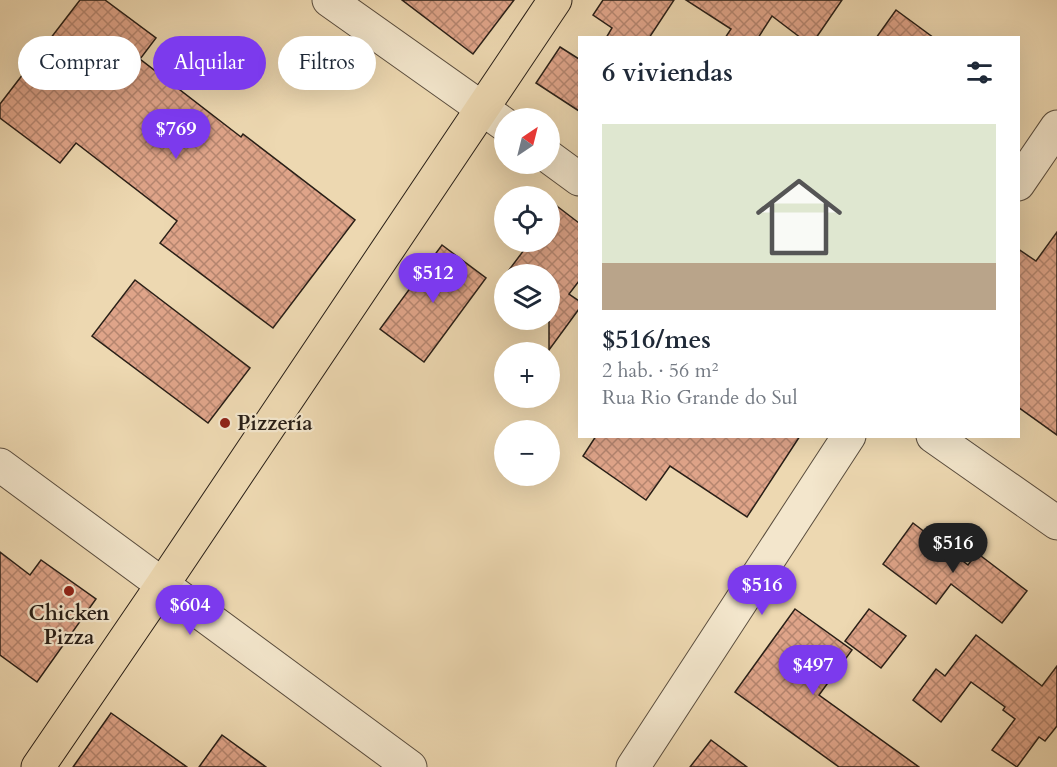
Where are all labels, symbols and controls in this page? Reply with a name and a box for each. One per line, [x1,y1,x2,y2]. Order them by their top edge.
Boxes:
chip: Comprar [18,36,141,90]
chip: Alquilar [153,36,266,90]
chip: Filtros [278,36,376,90]
text: 6 viviendas [602,55,733,90]
icon: filters [963,56,996,89]
north arrow [494,108,560,174]
map controls [494,108,560,486]
pin: $769 [140,109,212,160]
text: $769 [156,115,196,142]
icon: home [745,163,853,271]
button: locate [494,186,560,252]
pin: $512 [397,253,469,304]
text: $512 [413,259,453,286]
button: layers [494,264,560,330]
text: $516/mes [602,322,711,357]
button: + [494,342,560,408]
text: 2 hab. · 56 m² [602,357,718,384]
text: Rua Rio Grande do Sul [602,384,798,411]
place label: Pizzería [237,409,313,438]
marker: Pizzería [218,416,232,430]
button: − [494,420,560,486]
pin: $516 [917,523,989,574]
text: $516 [933,529,973,556]
pin: $516 [726,565,798,616]
text: $516 [742,571,782,598]
marker: Chicken Pizza [62,584,76,598]
pin: $604 [154,585,226,636]
text: $604 [170,591,210,618]
place label: Chicken Pizza [28,599,110,652]
pin: $497 [777,645,849,696]
text: $497 [793,651,833,678]

